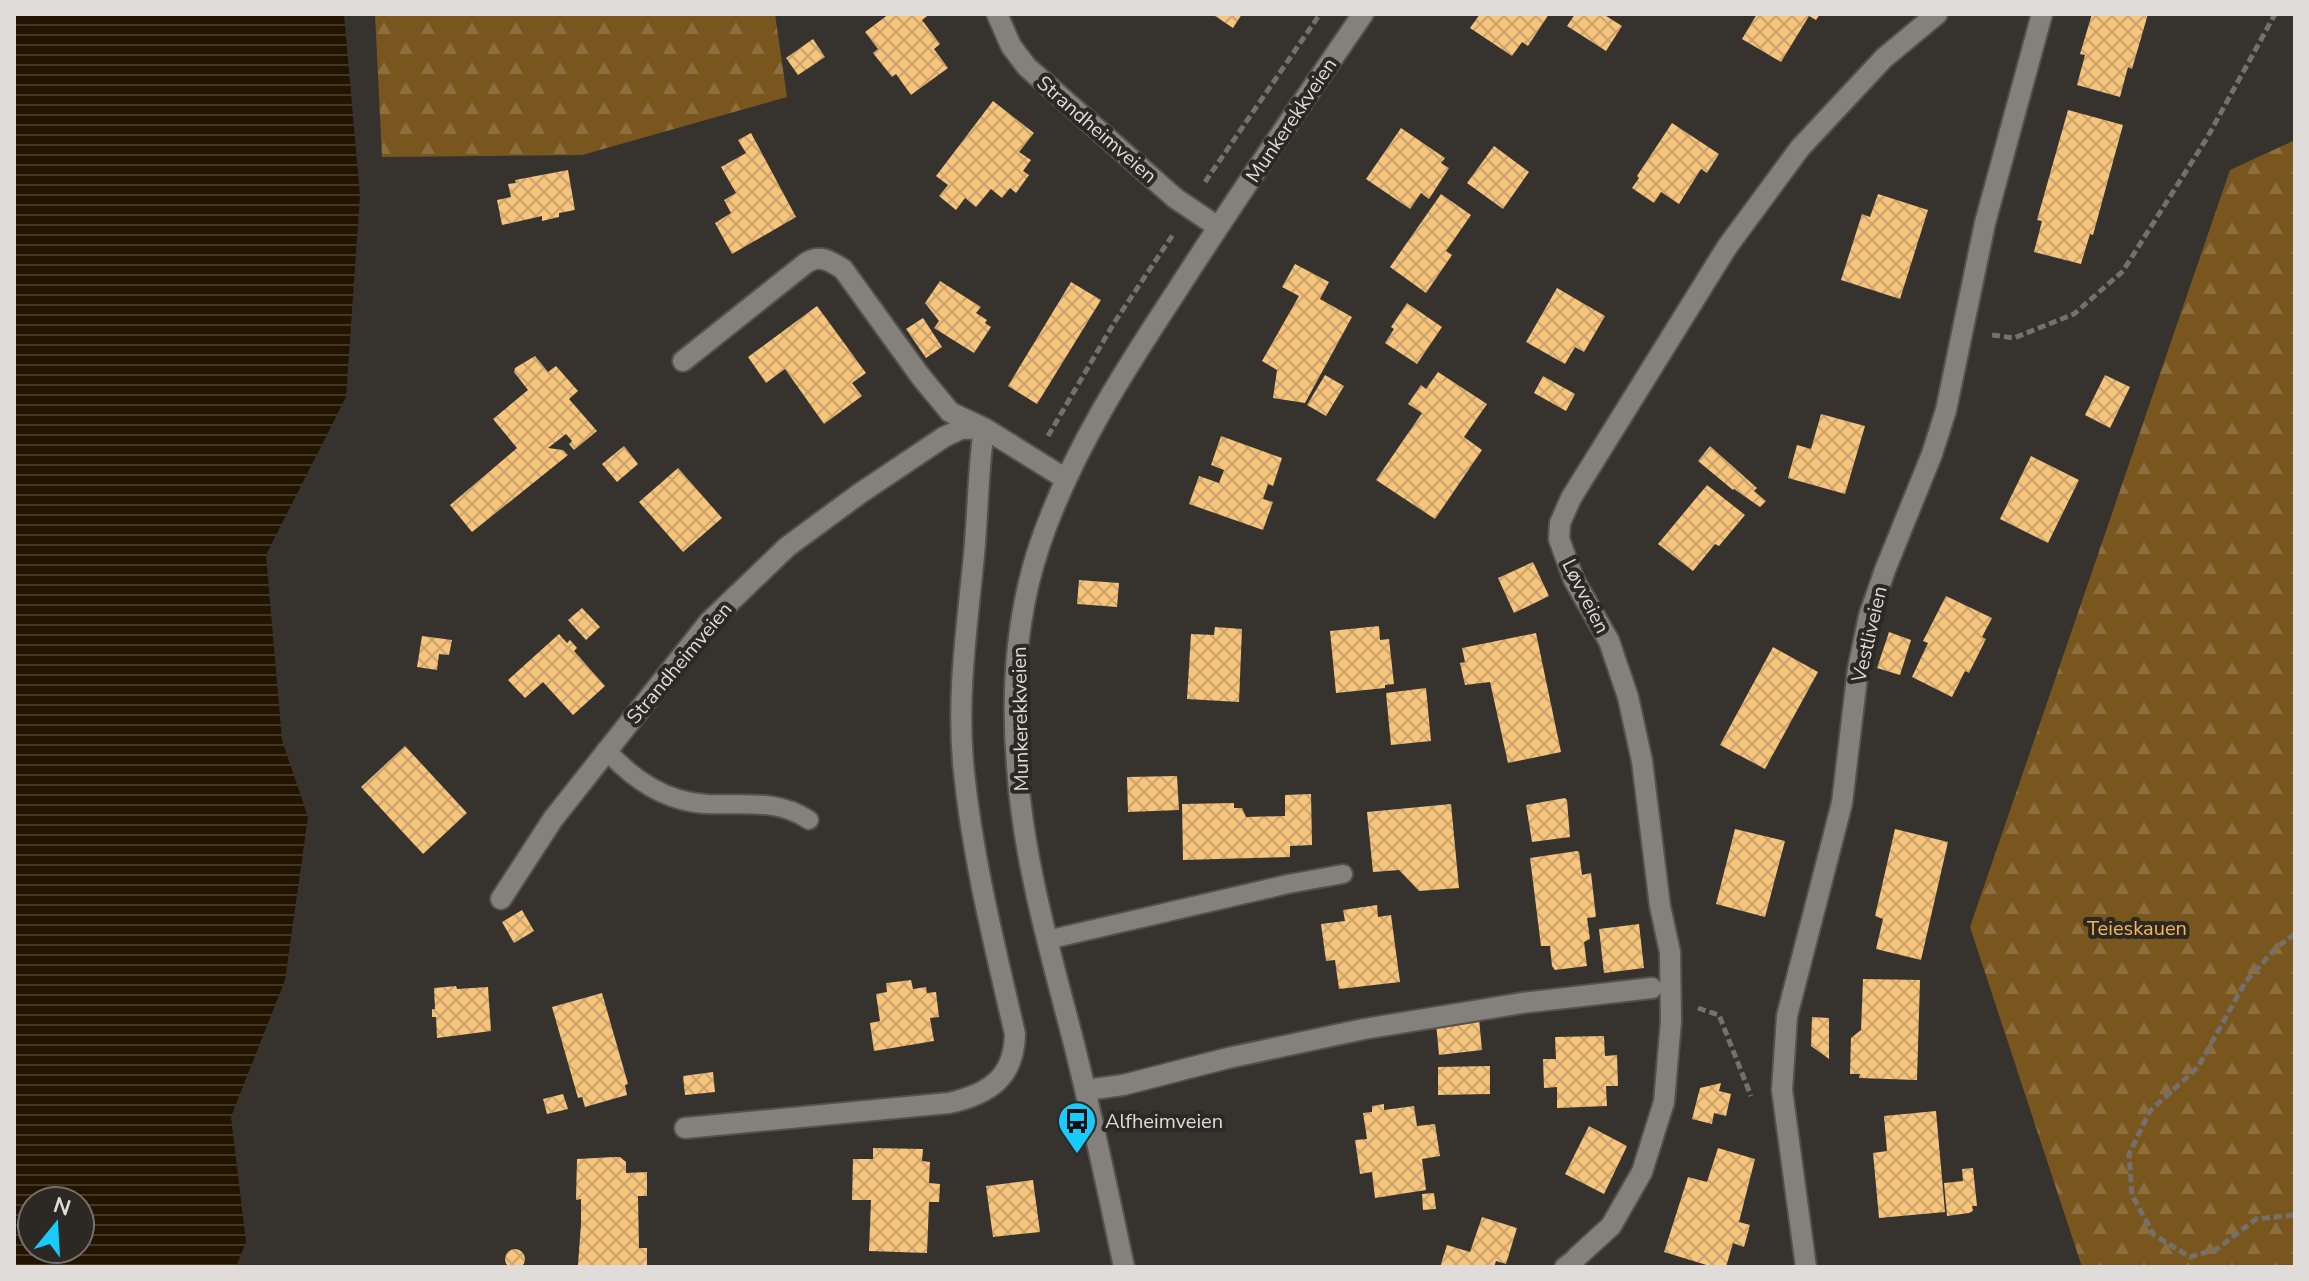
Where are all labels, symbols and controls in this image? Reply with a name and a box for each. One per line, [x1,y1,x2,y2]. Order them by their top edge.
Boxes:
street label: Munkerekkveien [1240,53,1343,188]
street label: Strandheimveien [1031,70,1163,189]
street label: Løvveien [1555,555,1616,638]
street label: Vestliveien [1845,583,1894,686]
street label: Strandheimveien [620,597,738,730]
street label: Munkerekkveien [1006,646,1035,792]
park label: Teieskauen [2087,915,2187,942]
bus stop icon: Alfheimveien [1056,1100,1098,1155]
place label: Alfheimveien [1105,1108,1223,1135]
north arrow [16,1185,96,1265]
text: N [49,1190,74,1224]

